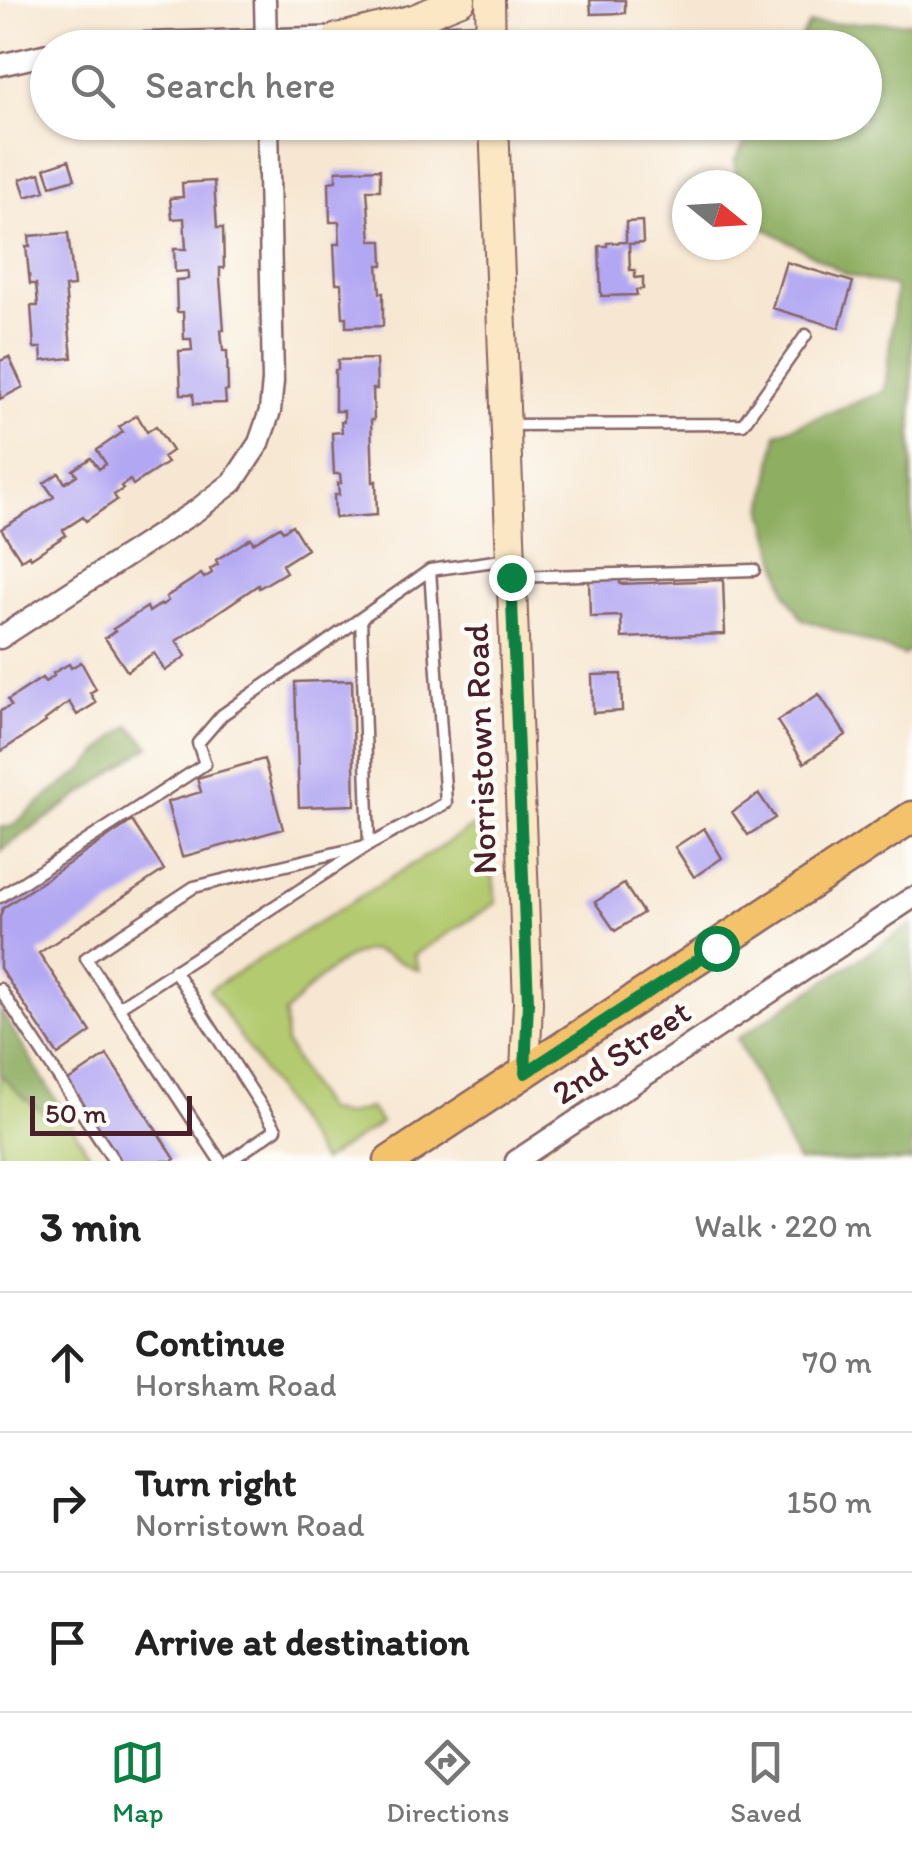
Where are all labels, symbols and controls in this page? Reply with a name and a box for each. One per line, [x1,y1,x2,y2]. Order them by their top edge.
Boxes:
search box [30,30,882,140]
icon: search [65,58,120,113]
text: Search here [145,62,336,108]
north arrow [672,170,762,260]
route end [489,555,535,601]
street label: Norristown Road [455,623,505,875]
route start [694,926,740,972]
street label: 2nd Street [544,990,698,1114]
scale bar [30,1091,192,1136]
text: 50 m [45,1096,107,1130]
text: 3 min [40,1201,141,1252]
text: Walk · 220 m [694,1207,872,1245]
text: Continue [135,1320,285,1366]
icon: ahead [40,1335,95,1390]
text: 70 m [802,1343,872,1381]
text: Horsham Road [135,1366,337,1404]
text: Turn right [135,1460,297,1506]
icon: right [40,1475,95,1530]
text: 150 m [787,1483,872,1521]
text: Norristown Road [135,1506,365,1544]
icon: arrive [40,1615,95,1670]
text: Arrive at destination [135,1619,470,1665]
tab: Map [110,1735,165,1829]
tab: Directions [386,1735,509,1829]
tab: Saved [730,1735,802,1829]

